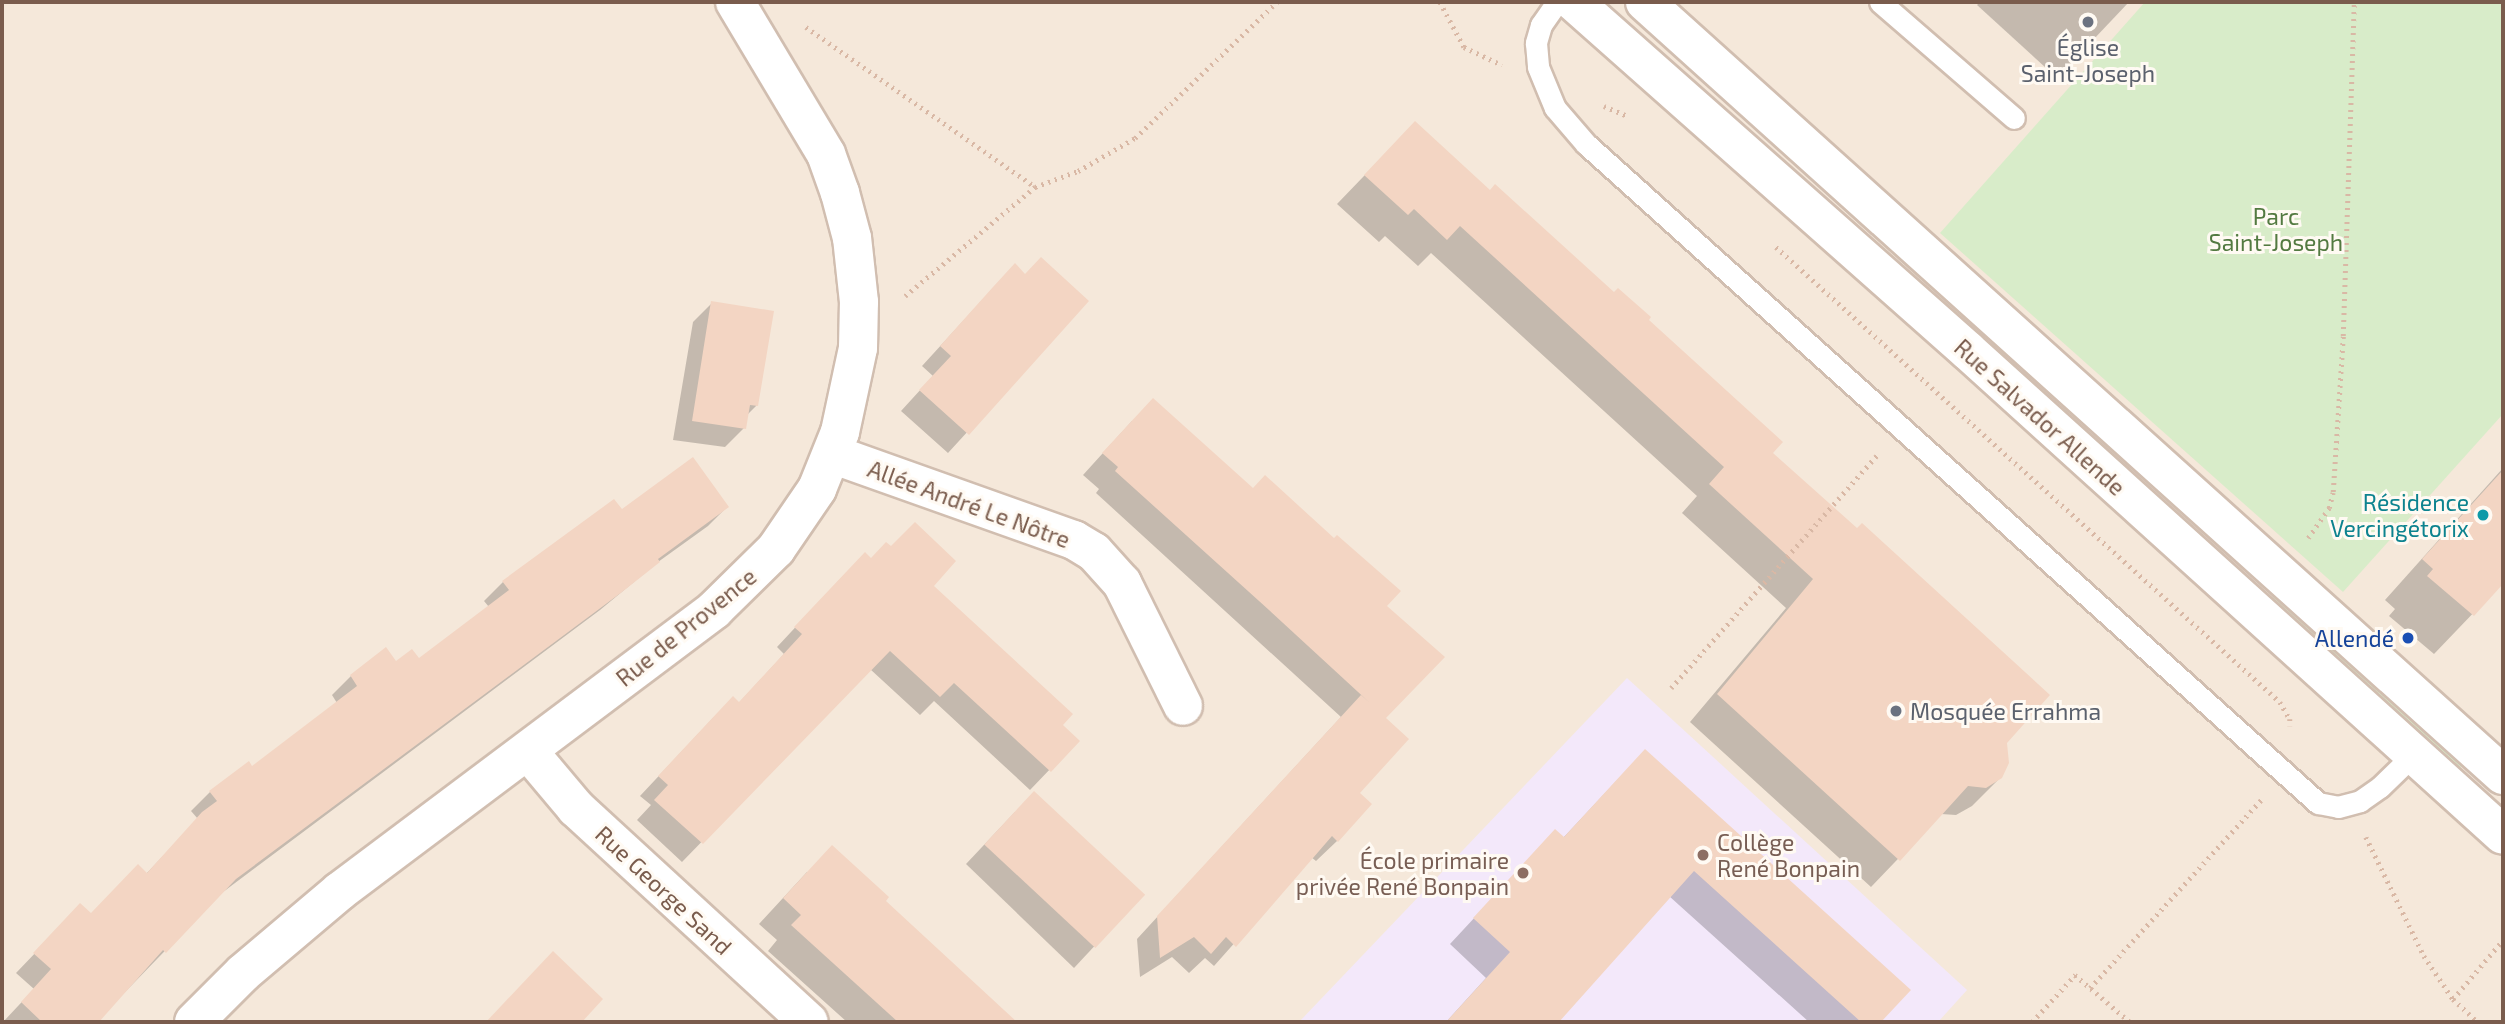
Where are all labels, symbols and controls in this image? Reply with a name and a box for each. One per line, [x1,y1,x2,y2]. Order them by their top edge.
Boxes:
marker: Église Saint-Joseph [2080,14,2096,30]
place label: Église Saint-Joseph [2021,33,2155,87]
park label: Parc Saint-Joseph [2209,202,2343,256]
street label: Rue Salvador Allende [1949,333,2131,501]
street label: Allée André Le Nôtre [864,455,1074,553]
place label: Résidence Vercingétorix [2330,488,2469,542]
marker: Résidence Vercingétorix [2475,507,2491,523]
street label: Rue de Provence [610,562,762,692]
place label: Allendé [2315,624,2394,652]
marker: Allendé [2400,630,2416,646]
place label: Mosquée Errahma [1910,697,2101,725]
marker: Mosquée Errahma [1888,703,1904,719]
street label: Rue George Sand [590,820,738,960]
place label: Collège René Bonpain [1717,828,1860,882]
place label: École primaire privée René Bonpain [1296,846,1509,900]
marker: Collège René Bonpain [1695,847,1711,863]
marker: École primaire privée René Bonpain [1515,865,1531,881]

